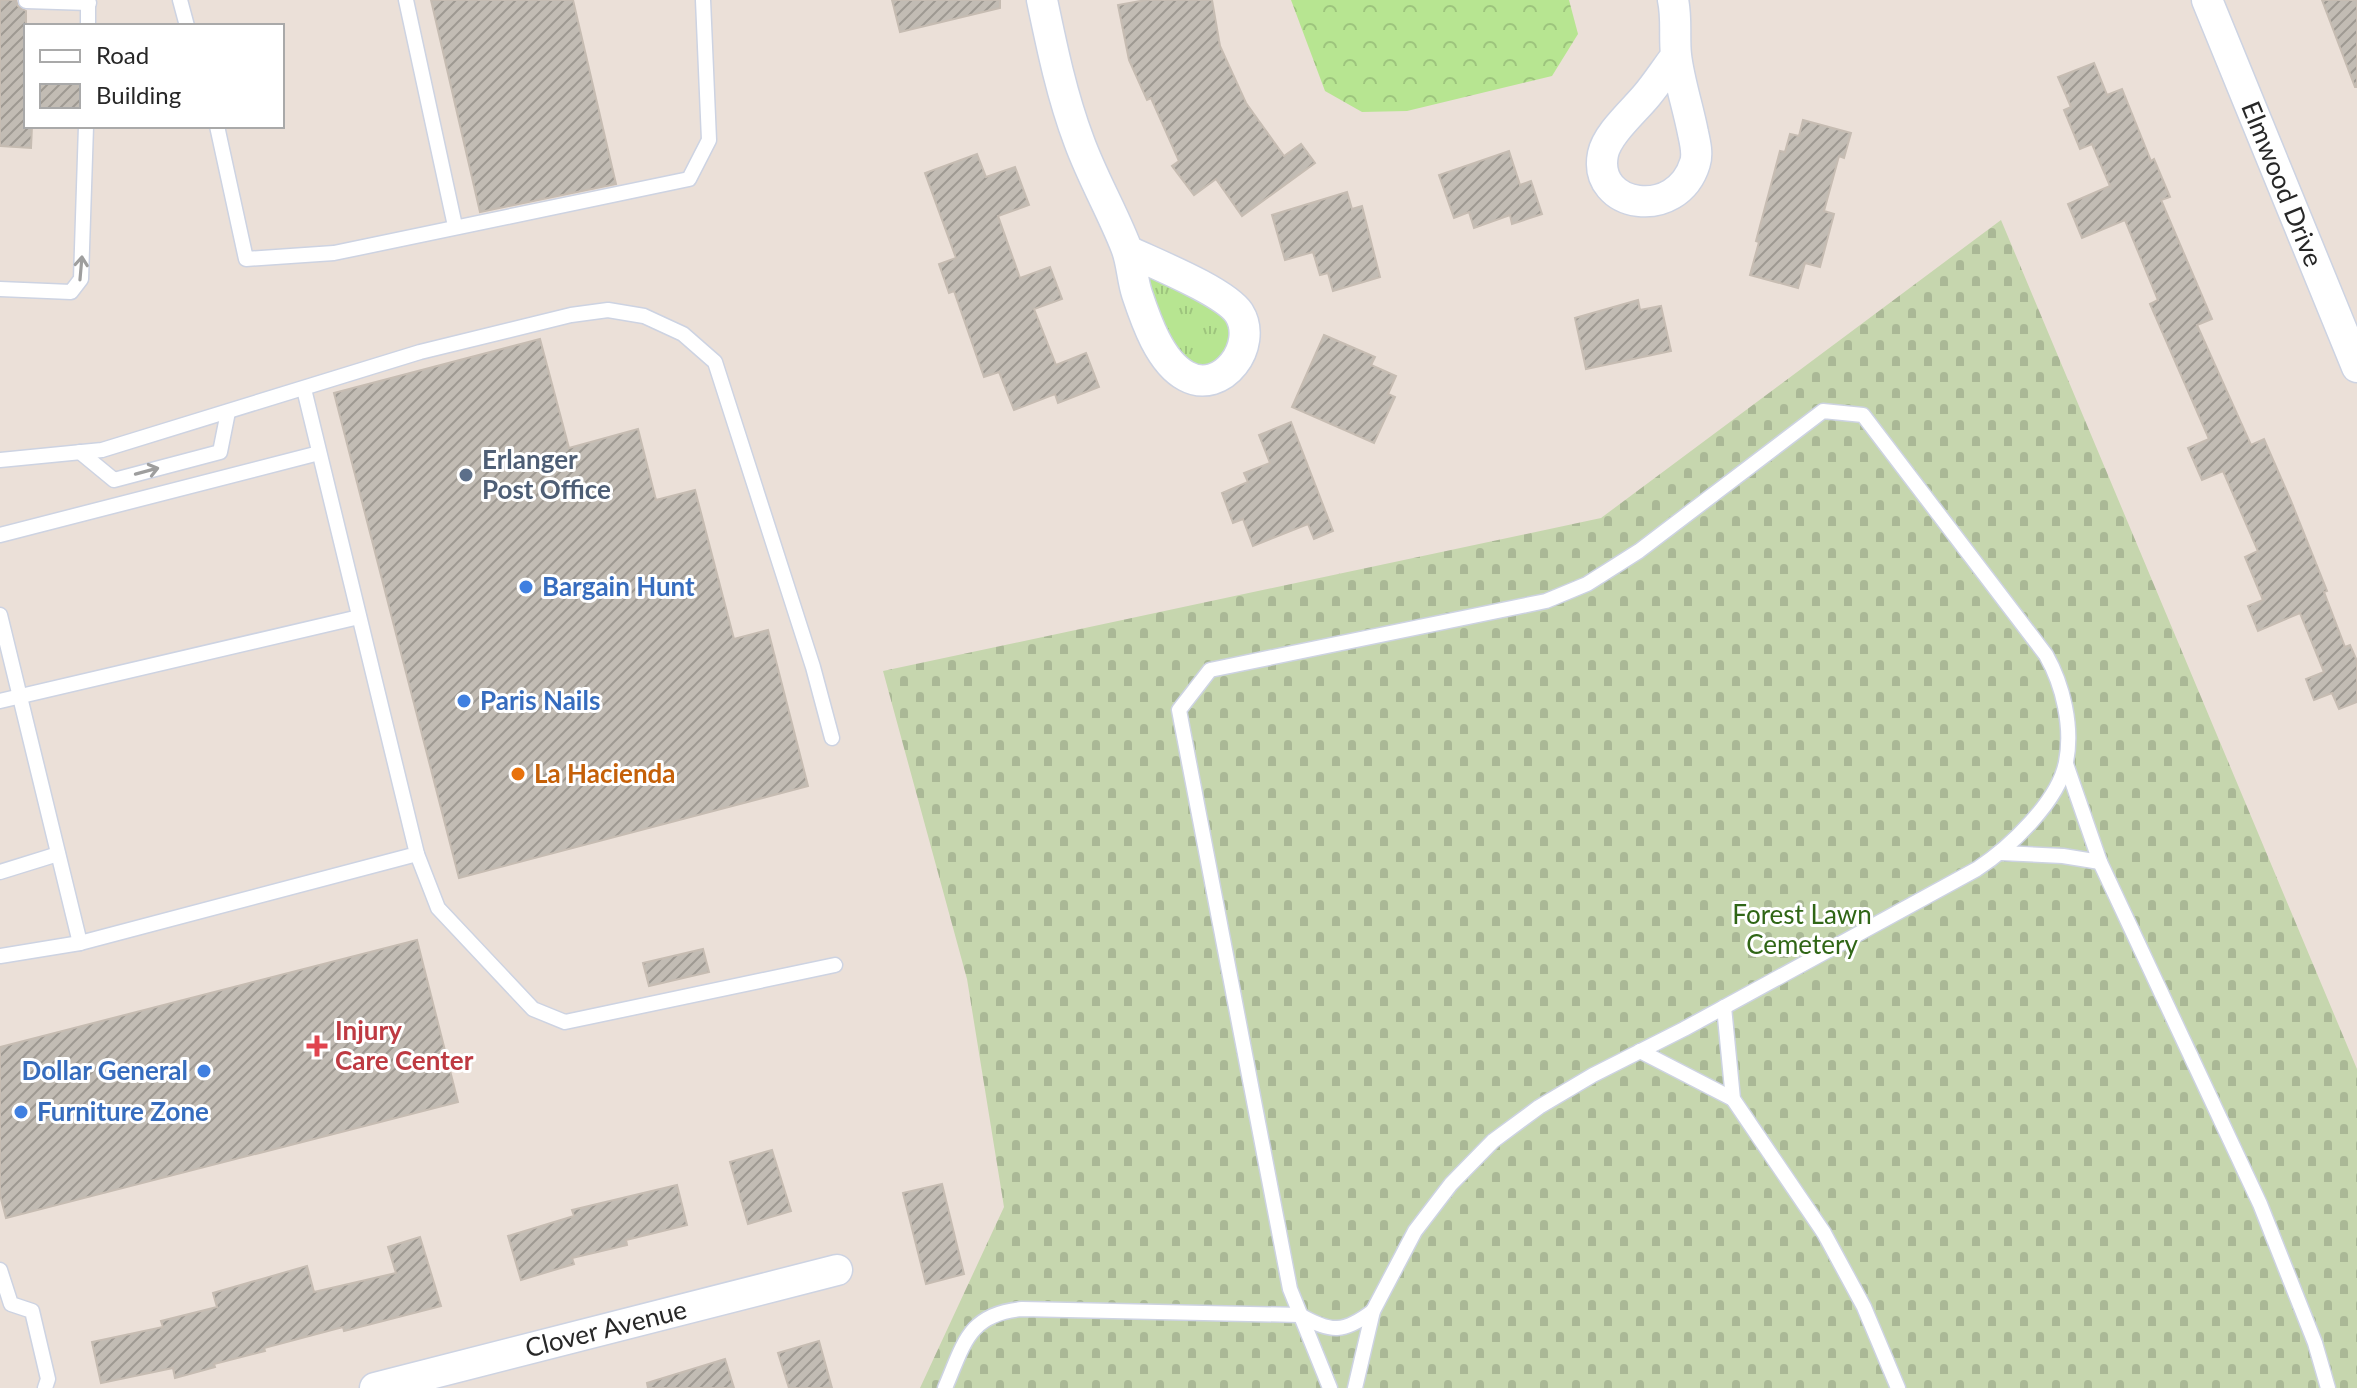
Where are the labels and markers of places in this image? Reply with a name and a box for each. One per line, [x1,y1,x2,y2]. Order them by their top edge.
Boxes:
place label: Erlanger Post Office [482,443,611,505]
marker: Erlanger Post Office [457,466,475,484]
place label: Bargain Hunt [542,570,695,602]
marker: Bargain Hunt [517,578,535,596]
place label: Paris Nails [480,684,600,716]
marker: Paris Nails [455,692,473,710]
place label: La Hacienda [534,757,676,789]
marker: La Hacienda [509,765,527,783]
place label: Injury Care Center [335,1014,474,1076]
marker: Injury Care Center [306,1035,328,1057]
place label: Dollar General [22,1054,188,1086]
marker: Dollar General [195,1062,213,1080]
place label: Furniture Zone [37,1095,209,1127]
marker: Furniture Zone [12,1103,30,1121]

